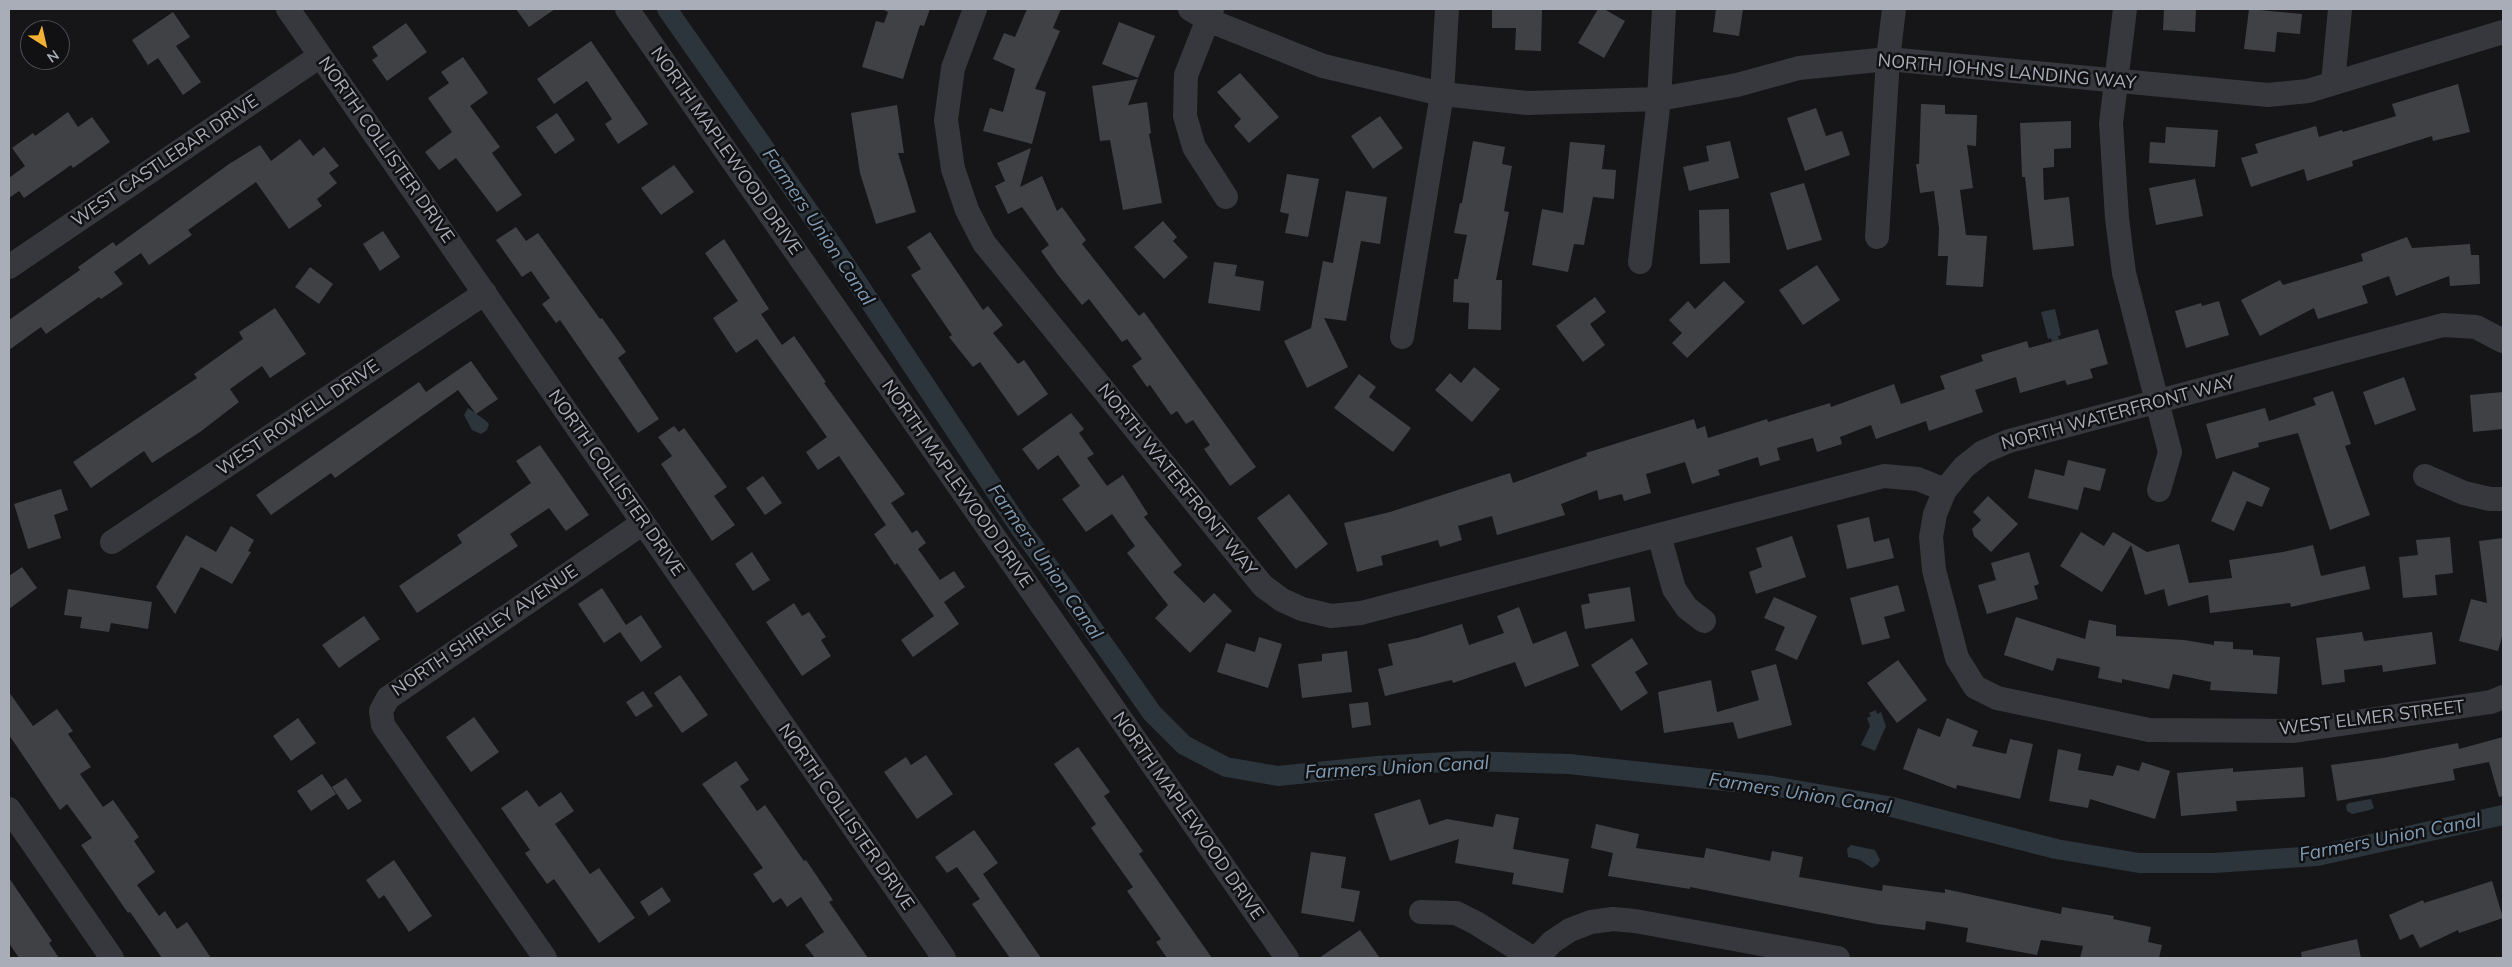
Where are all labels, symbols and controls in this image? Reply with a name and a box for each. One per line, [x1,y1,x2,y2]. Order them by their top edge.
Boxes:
north arrow [20,20,70,70]
street label: NORTH MAPLEWOOD DRIVE [646,43,806,259]
text: N [44,46,63,67]
street label: NORTH JOHNS LANDING WAY [1877,50,2137,94]
street label: NORTH COLLISTER DRIVE [313,53,459,247]
street label: WEST CASTLEBAR DRIVE [68,90,262,232]
water label: Farmers Union Canal [757,144,879,310]
street label: WEST ROWELL DRIVE [213,355,383,481]
street label: NORTH WATERFRONT WAY [1999,371,2237,455]
street label: NORTH MAPLEWOOD DRIVE [877,376,1037,592]
street label: NORTH WATERFRONT WAY [1093,380,1261,580]
street label: NORTH COLLISTER DRIVE [543,386,689,580]
water label: Farmers Union Canal [983,480,1107,644]
street label: NORTH SHIRLEY AVENUE [388,561,582,701]
street label: WEST ELMER STREET [2278,696,2466,740]
street label: NORTH MAPLEWOOD DRIVE [1108,708,1268,924]
street label: NORTH COLLISTER DRIVE [773,720,919,914]
water label: Farmers Union Canal [1304,752,1490,784]
water label: Farmers Union Canal [1707,768,1893,820]
water label: Farmers Union Canal [2297,809,2483,867]

